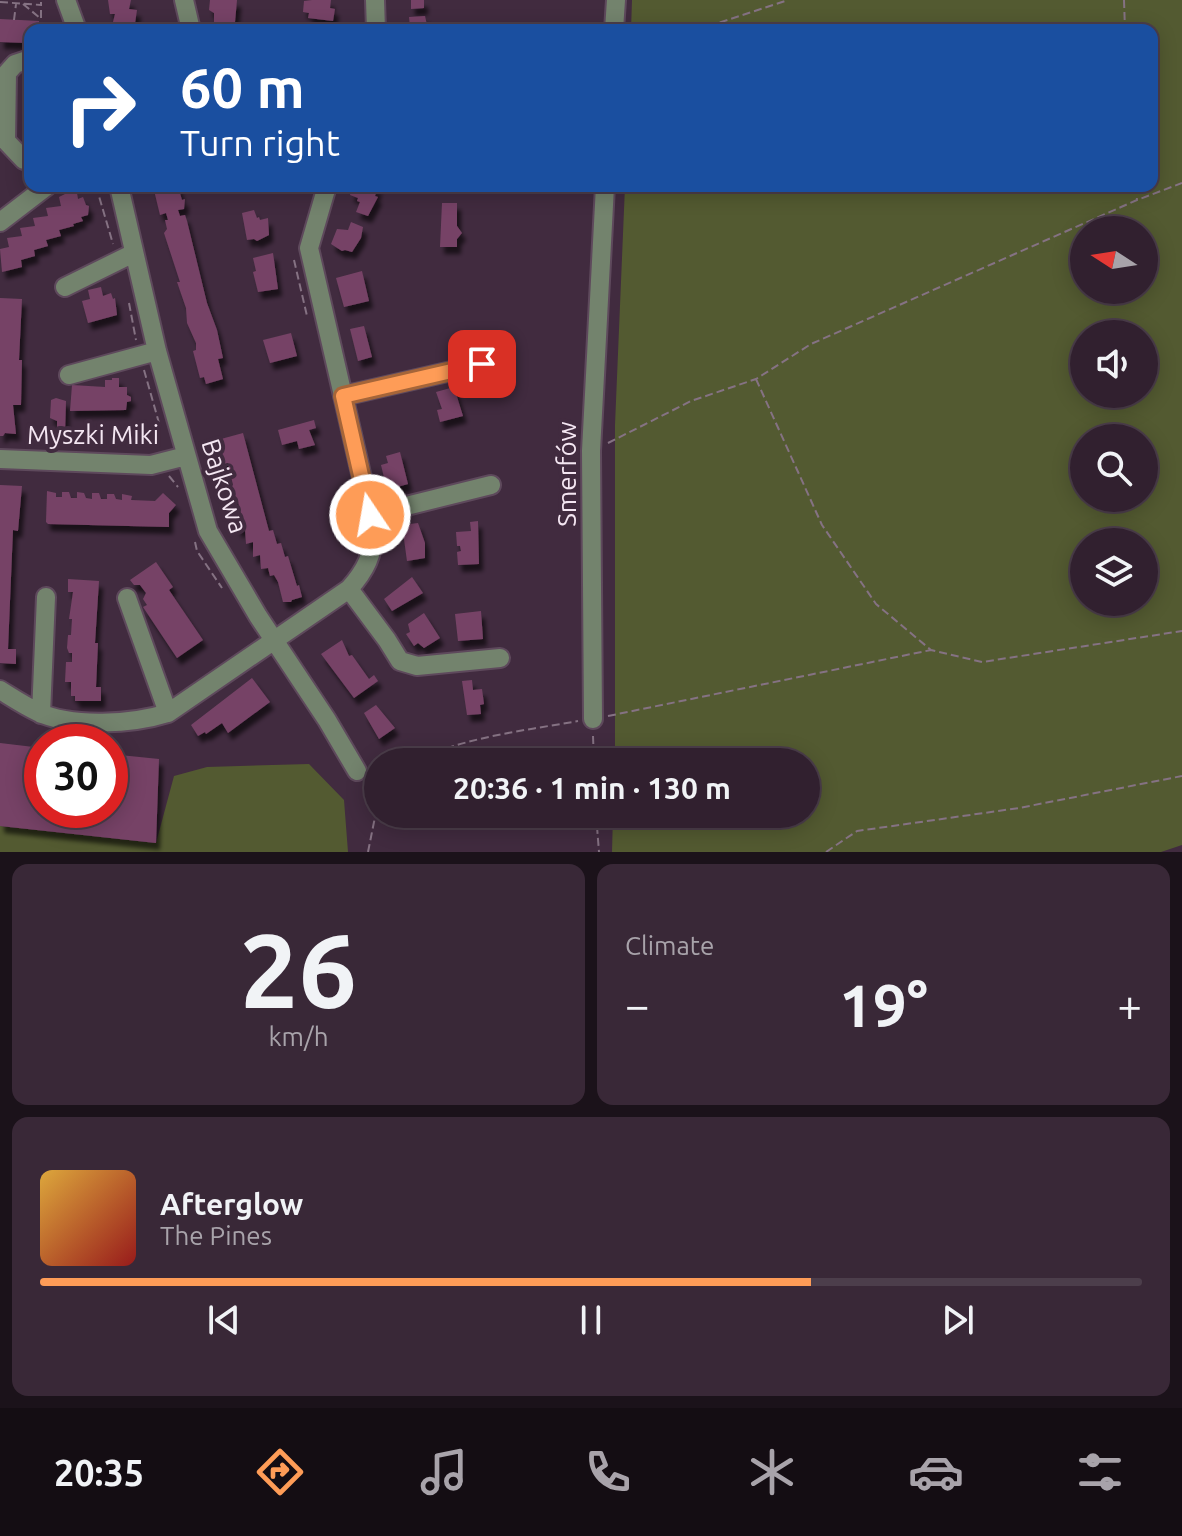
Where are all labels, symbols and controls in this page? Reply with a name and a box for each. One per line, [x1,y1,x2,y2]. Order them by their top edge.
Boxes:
icon: right [48,56,152,160]
text: 60 m [180,56,305,119]
text: Turn right [180,122,340,163]
north arrow [1070,216,1158,304]
map controls [1070,216,1158,616]
button: sound [1070,320,1158,408]
pin [448,330,516,398]
icon: arrive [460,342,504,386]
street label: Myszki Miki [27,420,159,449]
street label: Smerfów [552,421,581,527]
button: search [1070,424,1158,512]
street label: Bajkowa [196,435,254,537]
position arrow [328,473,412,557]
button: layers [1070,528,1158,616]
speed limit sign: 30 [24,724,128,828]
text: 20:36 · 1 min · 130 m [453,771,731,805]
text: 26 [240,911,357,1028]
text: Climate [625,931,714,960]
text: 19° [839,971,928,1038]
text: − [625,980,650,1029]
text: + [1117,980,1142,1029]
text: km/h [268,1022,329,1051]
text: Afterglow [160,1187,303,1221]
text: The Pines [160,1221,272,1250]
icon: previous [202,1298,246,1342]
icon: pause [569,1298,613,1342]
icon: next [936,1298,980,1342]
icon: directions [252,1444,308,1500]
icon: music [416,1444,472,1500]
icon: phone [580,1444,636,1500]
icon: climate [744,1444,800,1500]
icon: car [908,1444,964,1500]
icon: filters [1072,1444,1128,1500]
text: 20:35 [54,1452,144,1493]

